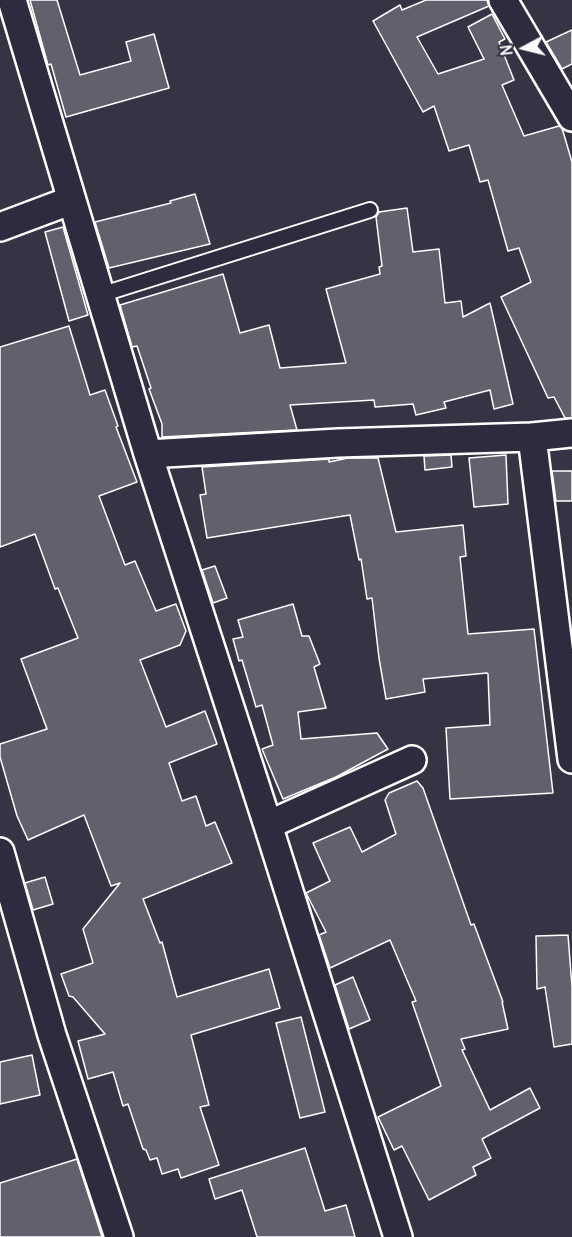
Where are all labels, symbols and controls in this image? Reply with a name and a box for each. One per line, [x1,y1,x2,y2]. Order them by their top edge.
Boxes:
north arrow [494,18,554,78]
text: N [496,43,517,57]

